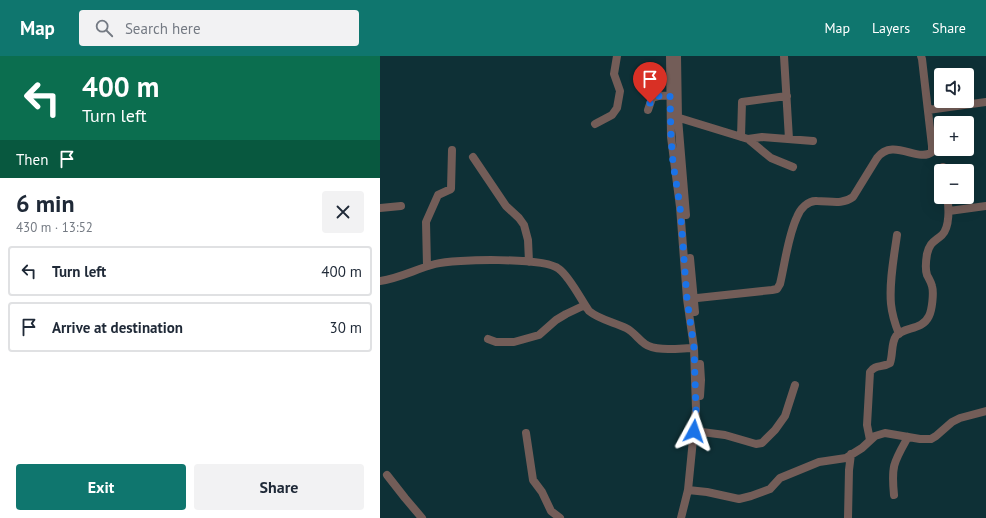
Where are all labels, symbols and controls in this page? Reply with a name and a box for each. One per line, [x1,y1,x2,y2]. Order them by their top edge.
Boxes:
search box [79,10,359,46]
text: Map [20,16,55,40]
icon: search [93,17,115,39]
text: Search here [125,19,201,38]
text: Map [824,19,850,37]
text: Layers [872,19,910,37]
text: Share [932,19,966,37]
pin [633,62,667,103]
text: 400 m [82,68,159,105]
icon: arrive [639,68,661,90]
map controls [934,68,974,204]
button: sound [934,68,974,108]
icon: left [16,72,68,124]
text: Turn left [82,104,147,127]
button: + [934,116,974,156]
icon: arrive [56,148,78,170]
text: Then [16,150,48,169]
button: − [934,164,974,204]
text: 6 min [16,188,75,219]
button: close [322,191,364,233]
text: 430 m · 13:52 [16,219,93,236]
icon: left [18,260,40,282]
text: Turn left [52,262,106,281]
text: 400 m [321,262,362,281]
icon: arrive [18,316,40,338]
text: Arrive at destination [52,318,183,337]
text: 30 m [329,318,362,337]
position arrow [673,410,715,452]
button: Exit [16,464,186,510]
button: Share [194,464,364,510]

